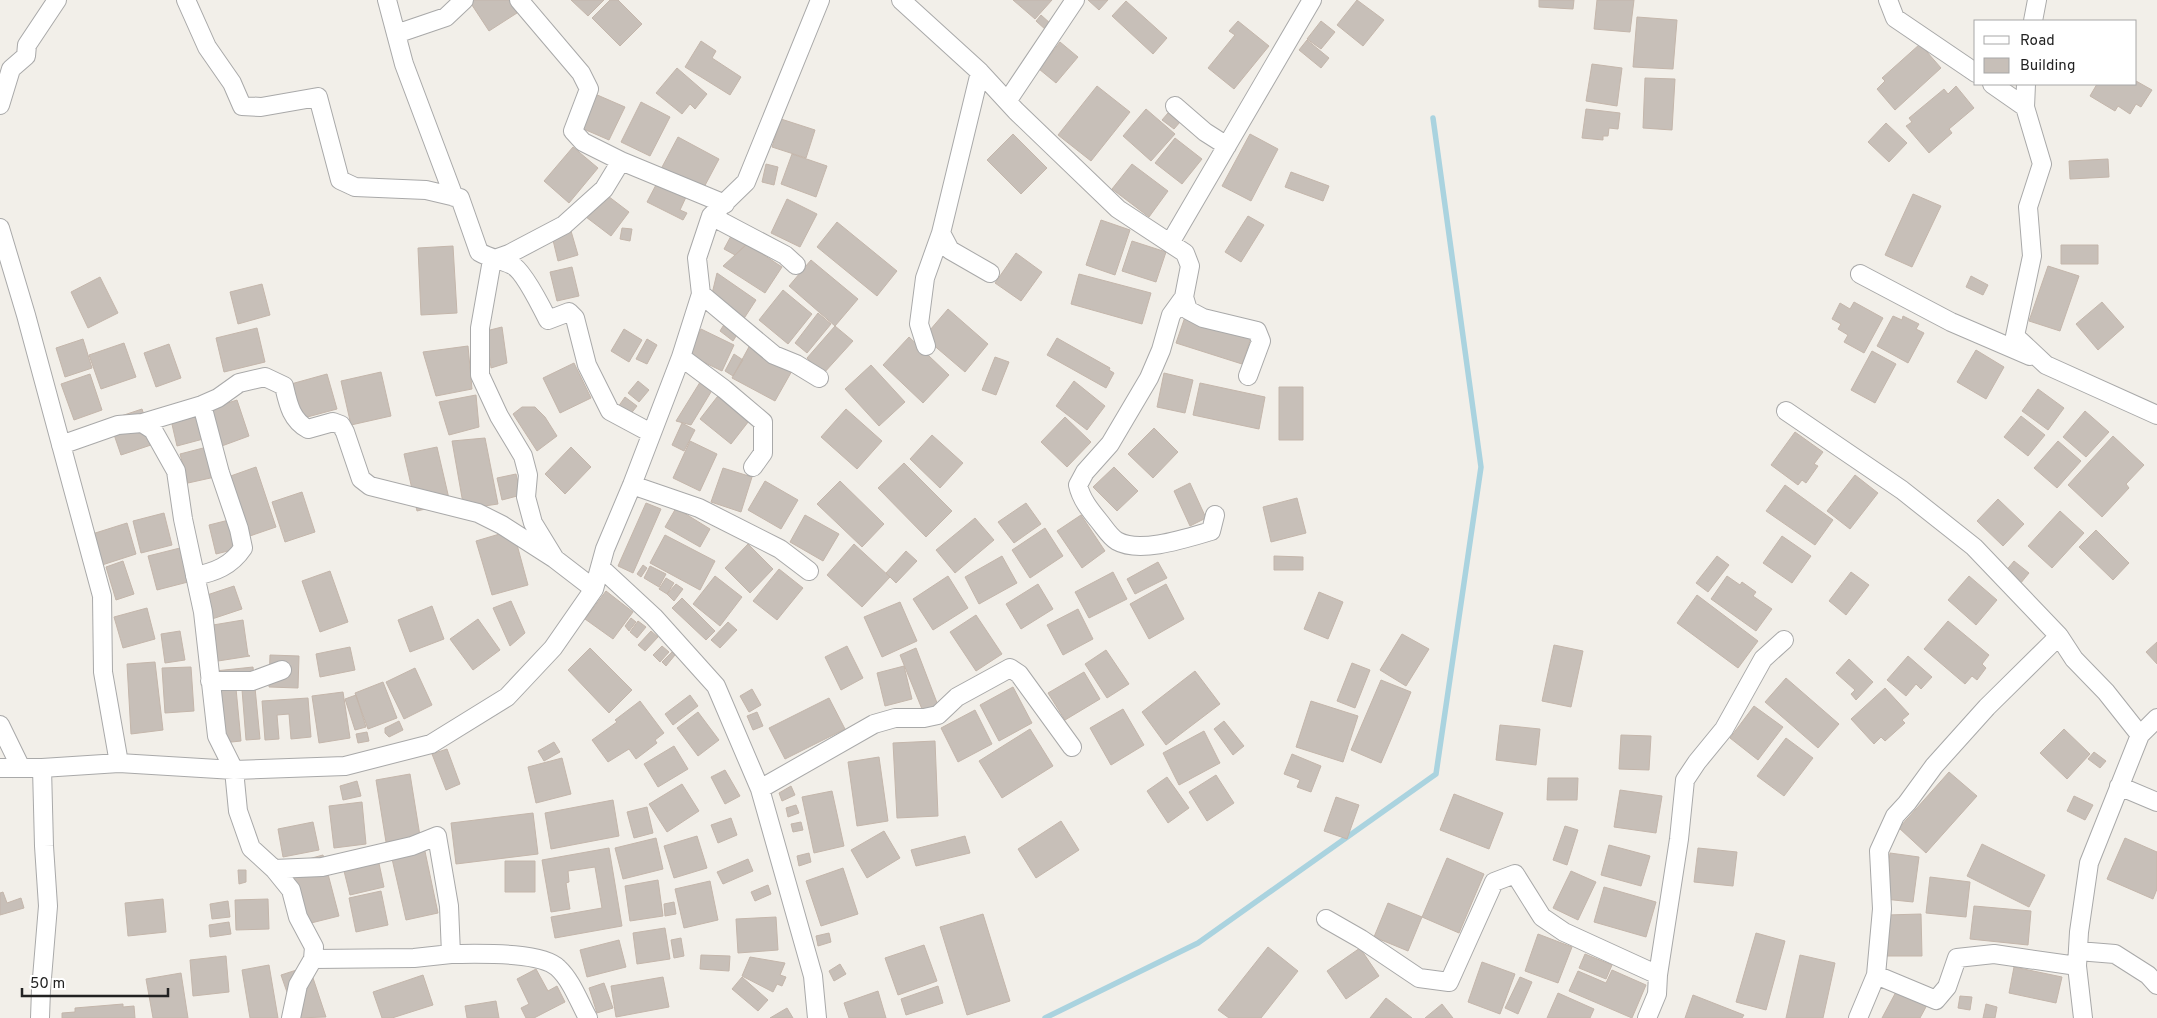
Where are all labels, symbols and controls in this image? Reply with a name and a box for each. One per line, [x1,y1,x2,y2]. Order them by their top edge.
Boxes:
legend [1974,20,2137,85]
text: Road [2020,32,2055,51]
text: Building [2020,57,2075,76]
scale bar [22,966,169,998]
text: 50 m [30,975,65,994]

